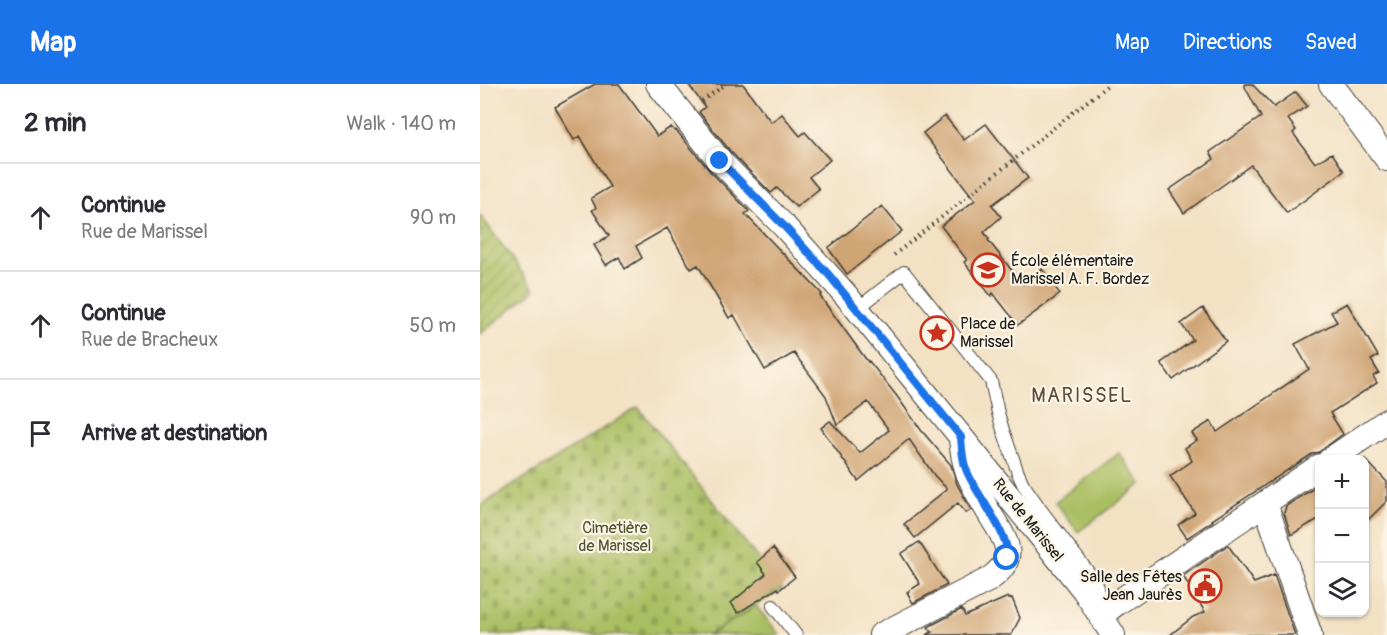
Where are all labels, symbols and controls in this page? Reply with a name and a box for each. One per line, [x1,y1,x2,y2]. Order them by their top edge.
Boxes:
text: Map [30,25,76,60]
text: Map [1115,29,1150,56]
text: Directions [1183,29,1272,56]
text: Saved [1305,29,1357,56]
text: 2 min [24,107,86,139]
text: Walk · 140 m [346,111,456,136]
route end [706,147,732,173]
text: Continue [81,191,165,219]
icon: ahead [24,201,57,234]
text: 90 m [410,205,456,230]
text: Rue de Marissel [81,219,208,244]
place label: École élémentaire Marissel A. F. Bordez [1011,251,1149,289]
school or university icon: École élémentaire Marissel A. F. Bordez [970,252,1006,288]
text: Continue [81,299,165,327]
icon: ahead [24,309,57,342]
text: 50 m [409,313,456,338]
place label: Place de Marissel [960,314,1016,352]
place icon: Place de Marissel [919,315,955,351]
text: Rue de Bracheux [81,327,218,352]
district label: MARISSEL [1031,383,1133,408]
icon: arrive [24,417,57,450]
text: Arrive at destination [81,419,267,447]
map controls [1315,455,1369,617]
button: + [1315,455,1369,509]
street label: Rue de Marissel [988,474,1068,566]
button: − [1315,509,1369,563]
park label: Cimetière de Marissel [579,518,651,556]
route start [993,544,1019,570]
button: layers [1315,563,1369,617]
place label: Salle des Fêtes Jean Jaurès [1080,567,1182,605]
public building icon: Salle des Fêtes Jean Jaurès [1187,568,1223,604]

